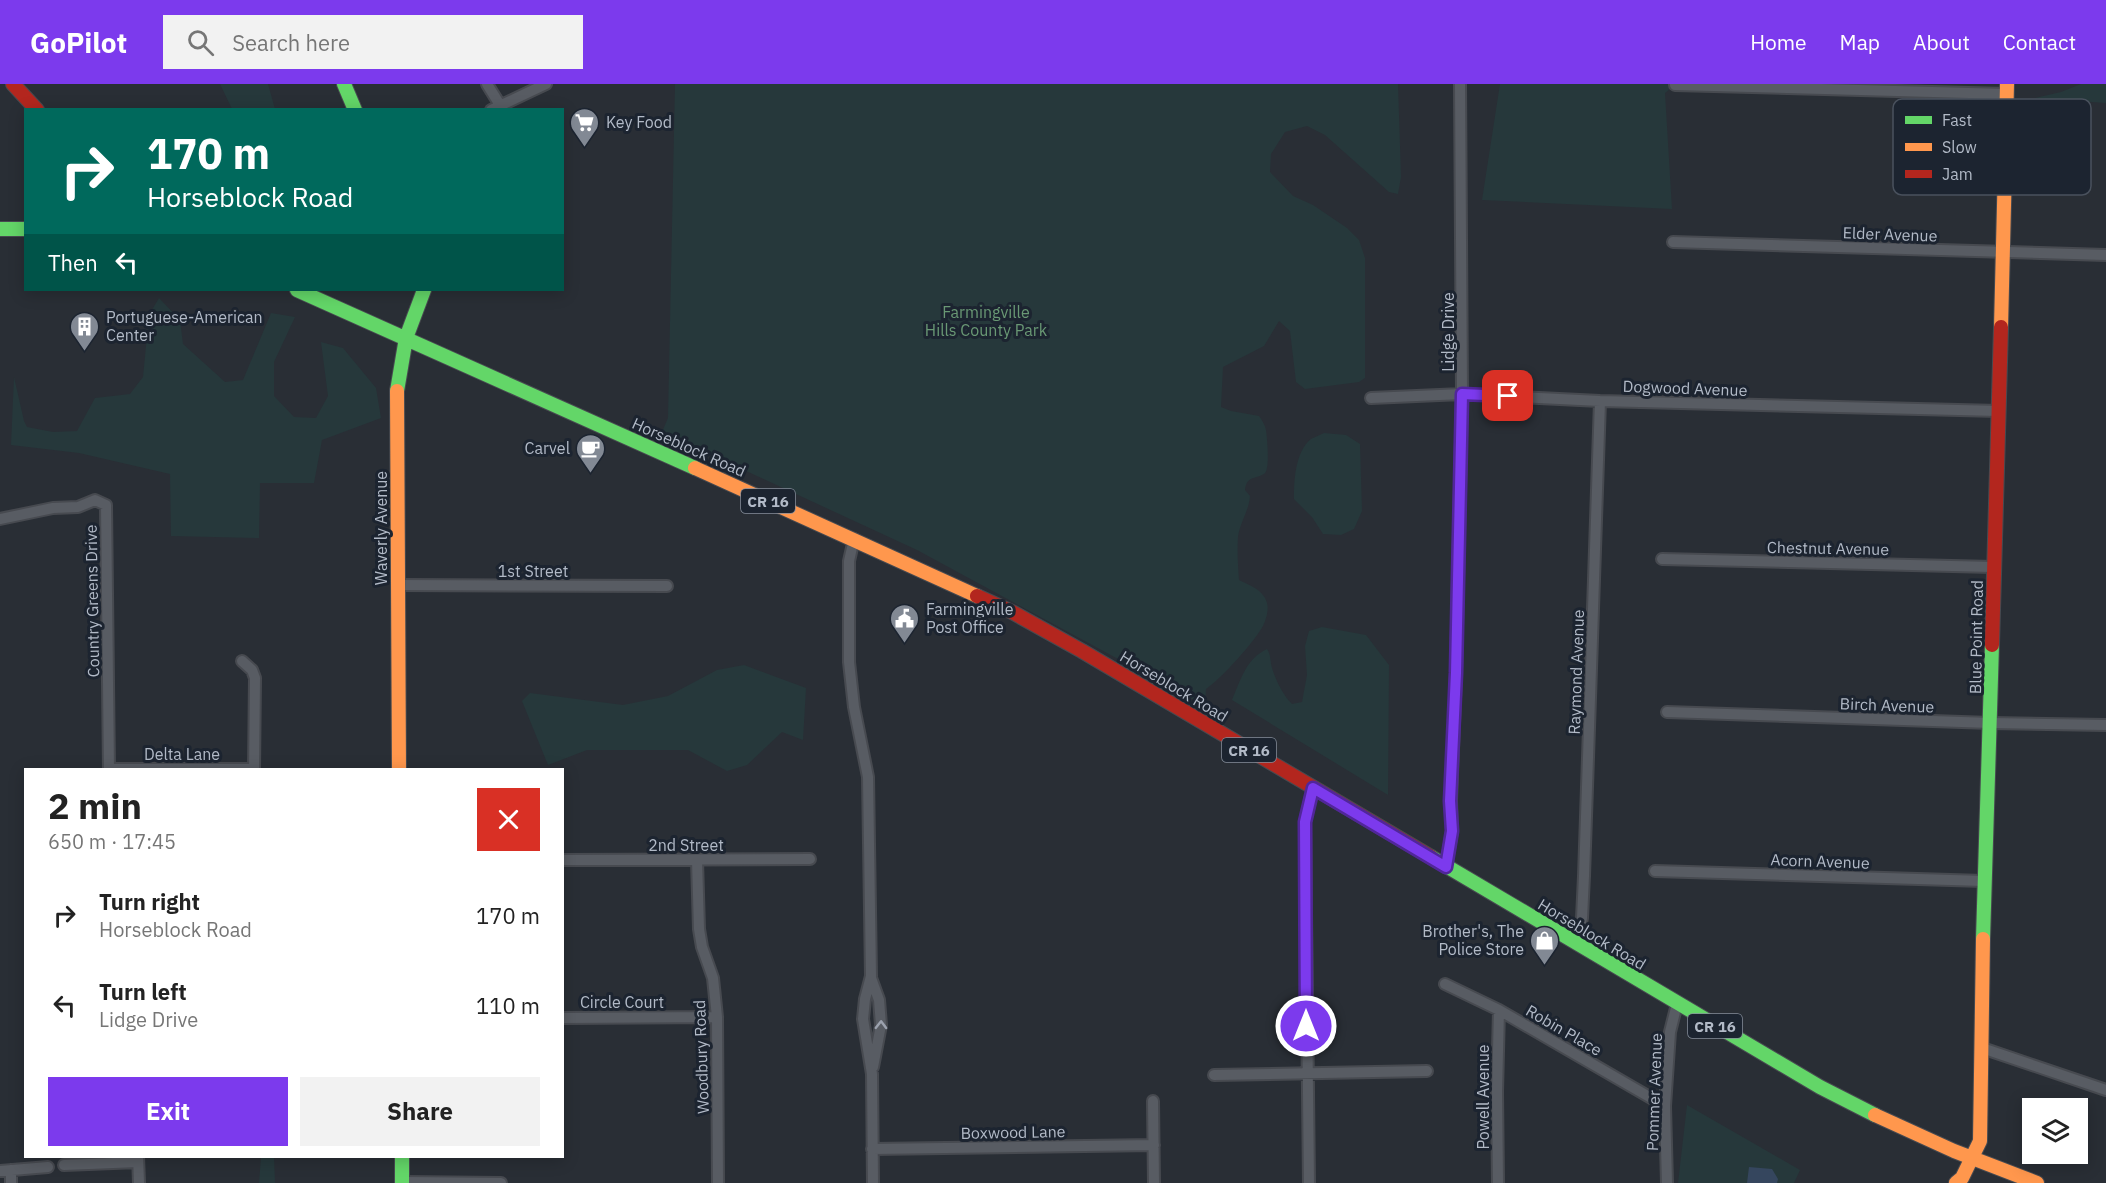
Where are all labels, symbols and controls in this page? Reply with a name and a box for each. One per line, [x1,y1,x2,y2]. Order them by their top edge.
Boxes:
search box [163,15,583,69]
text: GoPilot [30,24,127,61]
icon: search [184,26,217,59]
text: Search here [232,28,350,57]
text: Home [1750,28,1807,56]
text: Map [1840,28,1880,56]
text: About [1913,28,1970,56]
text: Contact [2003,28,2076,56]
legend [1893,99,2091,195]
supermarket icon: Key Food [569,106,601,148]
text: Fast [1942,110,1972,130]
place label: Key Food [606,112,672,132]
text: 170 m [147,126,270,181]
icon: right [48,132,126,210]
text: Slow [1942,137,1977,157]
text: Jam [1942,164,1973,184]
text: Horseblock Road [147,179,353,214]
street label: Elder Avenue [1842,222,1938,246]
icon: left [110,246,143,279]
text: Then [48,248,98,277]
street label: Lidge Drive [1438,292,1458,372]
park label: Farmingville Hills County Park [925,302,1048,340]
place label: Portuguese-American Center [106,307,263,345]
building icon: Portuguese-American Center [69,310,101,352]
pin [1482,370,1533,421]
street label: Dogwood Avenue [1622,376,1748,400]
icon: arrive [1491,379,1524,412]
street label: Horseblock Road [629,413,749,481]
cafe icon: Carvel [575,432,607,474]
place label: Carvel [525,438,570,458]
street label: Waverly Avenue [371,471,391,585]
road number: CR 16 [741,489,795,513]
street label: Country Greens Drive [81,524,103,678]
street label: Chestnut Avenue [1767,537,1889,559]
street label: 1st Street [498,561,568,581]
street label: Blue Point Road [1965,580,1987,694]
place label: Farmingville Post Office [926,599,1014,637]
public building icon: Farmingville Post Office [889,602,921,644]
street label: Raymond Avenue [1564,609,1588,735]
street label: Horseblock Road [1116,646,1232,726]
street label: Birch Avenue [1839,693,1935,717]
road number: CR 16 [1222,738,1276,762]
street label: Delta Lane [144,744,220,764]
text: 2 min [48,782,142,829]
button: close [477,788,540,851]
text: 650 m · 17:45 [48,828,176,855]
street label: 2nd Street [648,835,724,855]
street label: Acorn Avenue [1770,849,1870,873]
text: Turn right [99,887,200,916]
street label: Horseblock Road [1534,894,1650,974]
icon: right [48,899,81,932]
text: 170 m [476,901,540,930]
text: Horseblock Road [99,916,252,943]
place label: Brother's, The Police Store [1422,921,1524,959]
shop icon: Brother's, The Police Store [1529,924,1561,966]
text: Turn left [99,977,187,1006]
icon: left [48,989,81,1022]
text: 110 m [476,991,540,1020]
street label: Circle Court [580,992,664,1012]
position arrow [1274,994,1338,1058]
street label: Woodbury Road [689,1000,713,1114]
street label: Robin Place [1522,1000,1606,1060]
text: Lidge Drive [99,1006,198,1033]
road number: CR 16 [1688,1014,1742,1038]
one-way arrow [875,1020,887,1029]
street label: Pommer Avenue [1642,1032,1666,1151]
street label: Powell Avenue [1473,1044,1493,1150]
button: Exit [48,1077,288,1146]
button: Share [300,1077,540,1146]
map controls [2022,1098,2088,1164]
button: layers [2022,1098,2088,1164]
street label: Boxwood Lane [960,1121,1066,1143]

